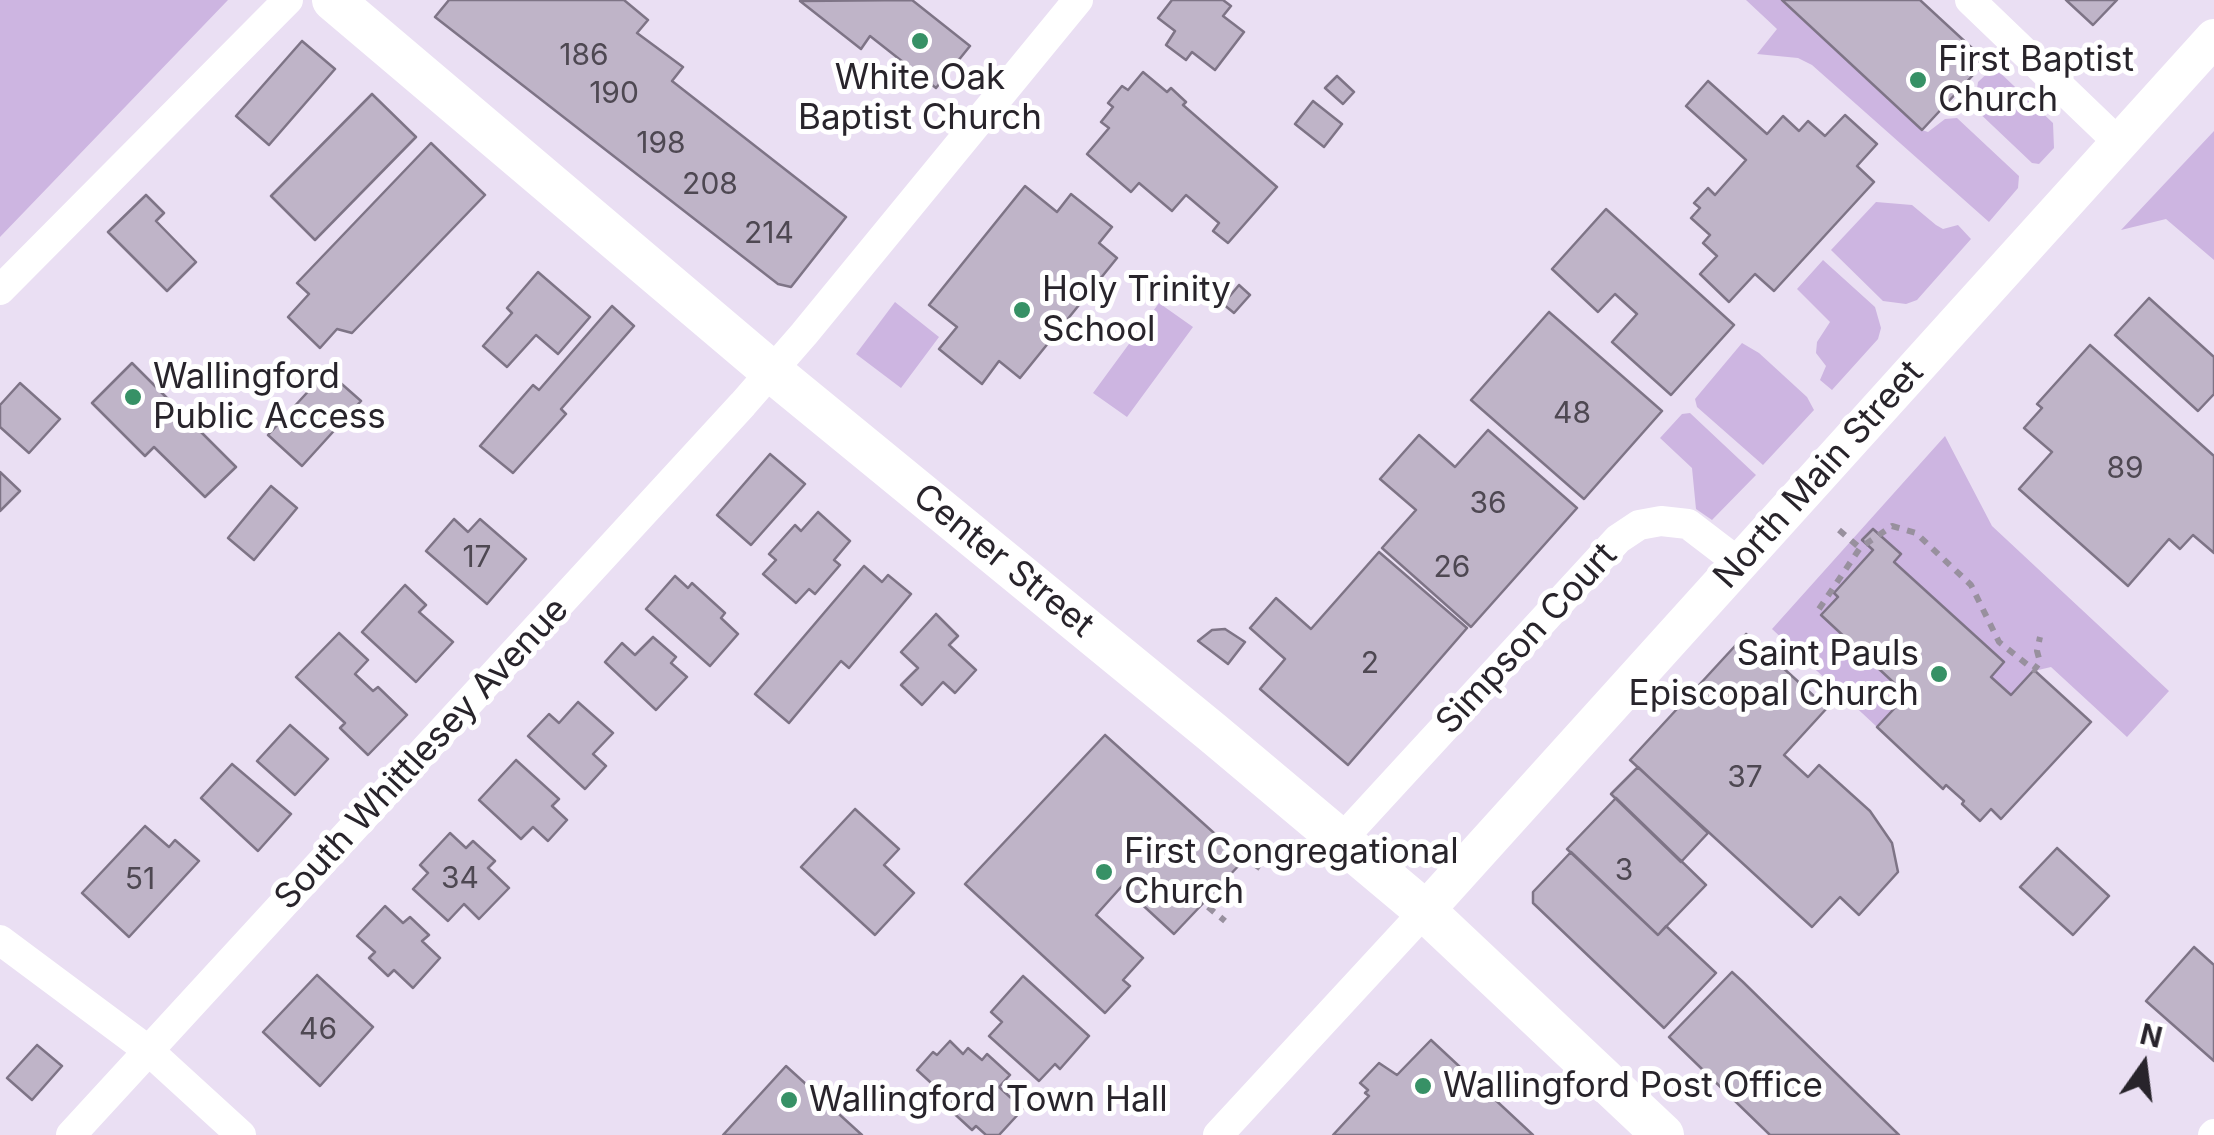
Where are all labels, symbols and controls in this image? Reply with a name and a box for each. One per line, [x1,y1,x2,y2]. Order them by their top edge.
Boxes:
marker: White Oak Baptist Church [909,30,931,52]
house number: 186 [559,38,609,74]
place label: First Baptist Church [1938,39,2134,121]
place label: White Oak Baptist Church [798,57,1042,139]
marker: First Baptist Church [1907,69,1929,91]
house number: 190 [589,76,639,112]
house number: 198 [636,126,686,162]
house number: 208 [682,167,738,203]
house number: 214 [744,216,794,252]
place label: Holy Trinity School [1042,269,1231,351]
marker: Holy Trinity School [1011,299,1033,321]
street label: North Main Street [1706,352,1932,598]
place label: Wallingford Public Access [153,356,386,438]
marker: Wallingford Public Access [122,386,144,408]
house number: 48 [1553,396,1591,432]
house number: 89 [2106,451,2144,487]
street label: Center Street [904,475,1102,647]
house number: 36 [1469,486,1507,522]
street label: Simpson Court [1428,535,1626,743]
house number: 17 [462,540,492,576]
house number: 26 [1434,550,1470,586]
street label: South Whittlesey Avenue [266,589,578,919]
place label: Saint Pauls Episcopal Church [1629,633,1919,715]
house number: 2 [1361,646,1379,682]
marker: Saint Pauls Episcopal Church [1928,663,1950,685]
house number: 37 [1727,760,1763,796]
place label: First Congregational Church [1124,831,1459,913]
house number: 3 [1615,853,1633,889]
house number: 34 [441,861,479,897]
marker: First Congregational Church [1093,861,1115,883]
house number: 51 [125,862,155,898]
house number: 46 [299,1012,337,1048]
north arrow [2094,1015,2194,1115]
text: N [2137,1017,2166,1055]
place label: Wallingford Post Office [1443,1065,1823,1107]
marker: Wallingford Post Office [1412,1075,1434,1097]
place label: Wallingford Town Hall [809,1079,1168,1121]
marker: Wallingford Town Hall [778,1089,800,1111]

